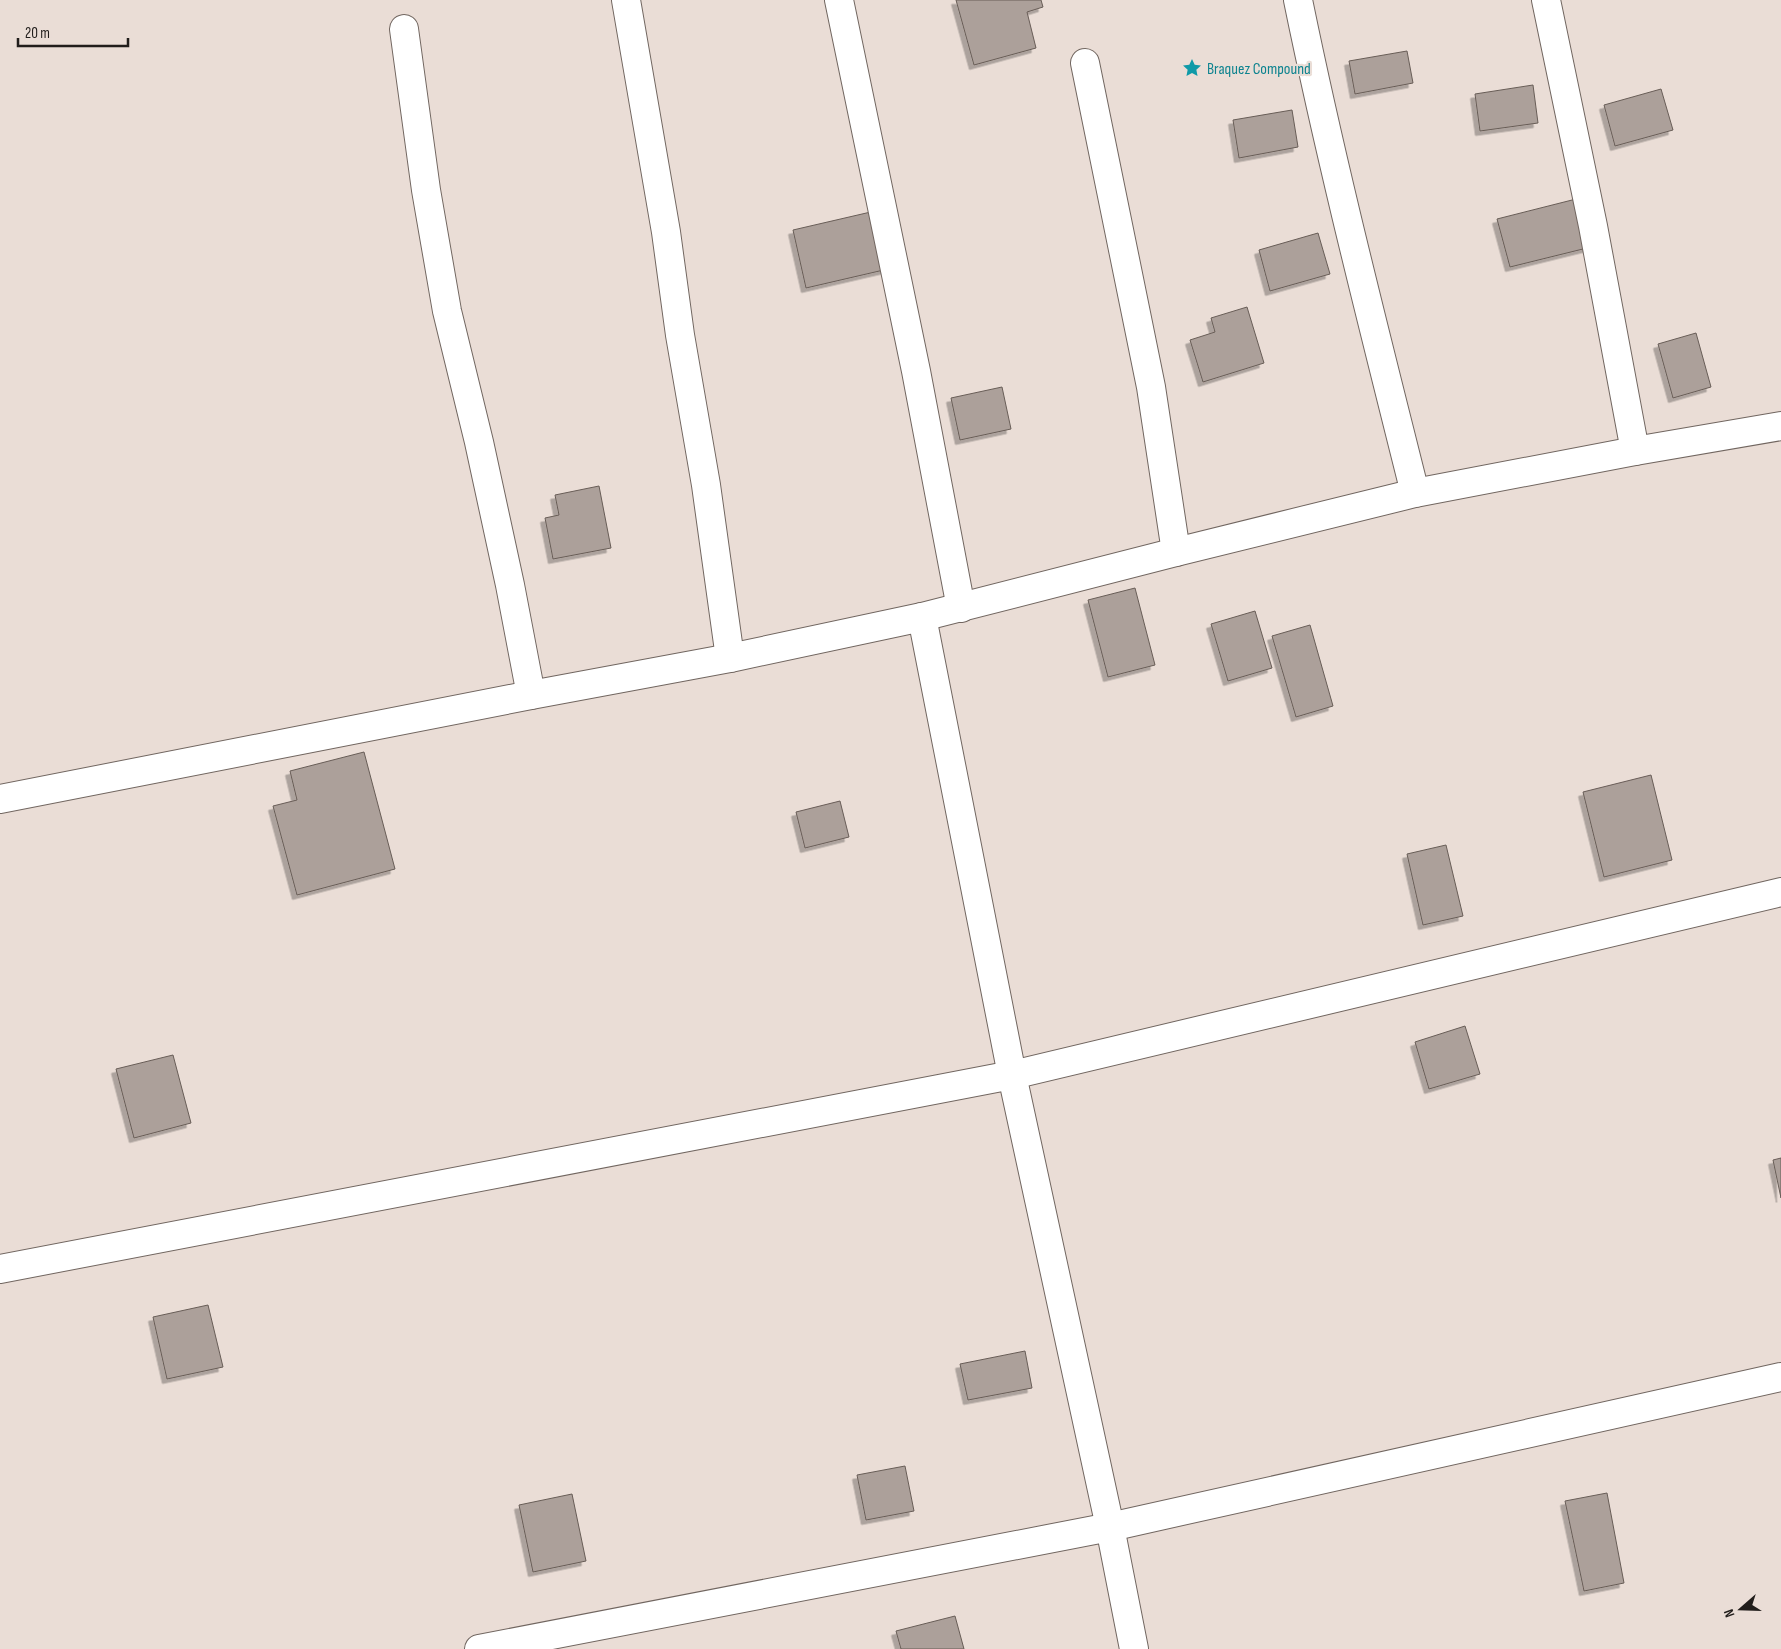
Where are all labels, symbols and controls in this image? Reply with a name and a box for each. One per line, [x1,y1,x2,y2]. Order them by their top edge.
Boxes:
scale bar [18,15,128,47]
text: 20 m [25,24,50,43]
place icon: Braquez Compound [1181,57,1203,79]
place label: Braquez Compound [1207,60,1311,79]
north arrow [1716,1584,1766,1634]
text: N [1720,1607,1739,1620]

